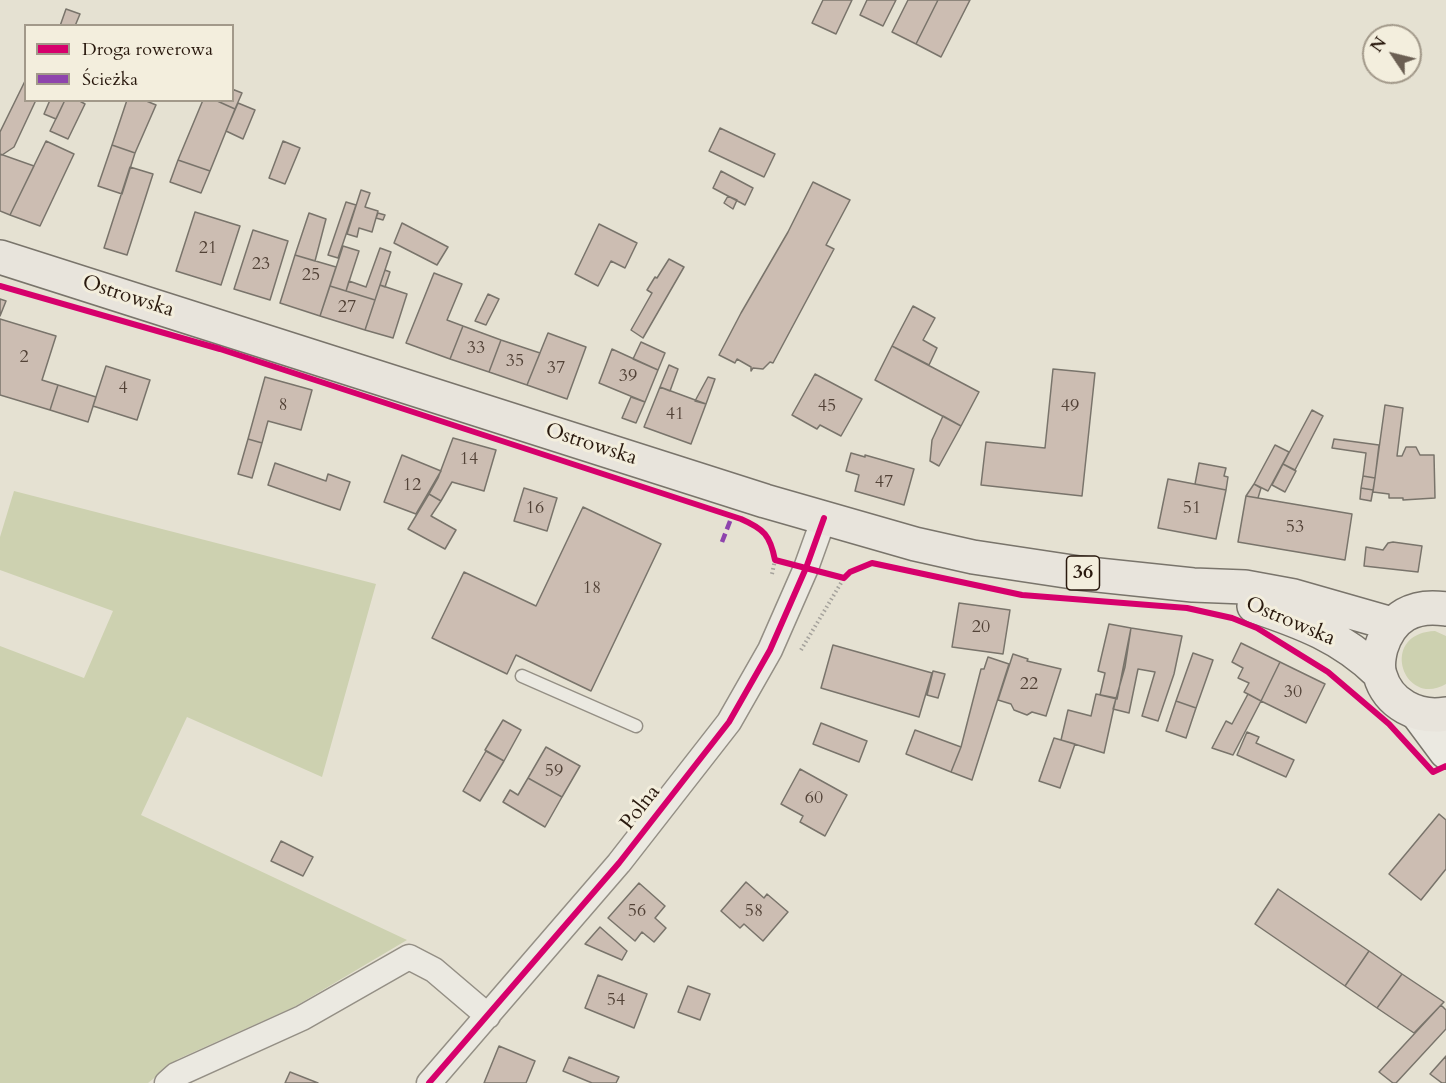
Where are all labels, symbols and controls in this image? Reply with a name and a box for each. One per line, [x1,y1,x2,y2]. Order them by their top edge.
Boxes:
legend [24,24,234,102]
north arrow [1362,24,1422,84]
text: N [1366,33,1392,57]
text: Droga rowerowa [82,37,213,62]
text: Ścieżka [82,67,138,92]
house number: 21 [199,238,217,260]
house number: 23 [252,254,270,276]
house number: 25 [302,265,320,287]
street label: Ostrowska [79,270,177,324]
house number: 27 [338,297,356,319]
house number: 33 [467,338,485,360]
house number: 2 [19,347,29,369]
house number: 35 [506,351,524,373]
house number: 37 [547,358,565,380]
house number: 39 [619,366,637,388]
house number: 4 [118,378,128,400]
house number: 8 [278,395,288,417]
house number: 45 [818,396,836,418]
house number: 49 [1061,396,1079,418]
house number: 41 [666,404,684,426]
street label: Ostrowska [542,418,640,472]
house number: 14 [460,449,478,471]
house number: 47 [875,472,893,494]
house number: 12 [403,475,421,497]
house number: 16 [526,498,544,520]
house number: 51 [1183,498,1201,520]
house number: 53 [1286,517,1304,539]
road number: 36 [1066,556,1100,590]
house number: 18 [583,578,601,600]
street label: Ostrowska [1241,592,1339,652]
house number: 20 [972,617,990,639]
house number: 22 [1020,674,1038,696]
house number: 30 [1284,682,1302,704]
house number: 59 [545,761,563,783]
street label: Polna [616,780,666,836]
house number: 60 [805,788,823,810]
house number: 56 [628,901,646,923]
house number: 58 [745,901,763,923]
house number: 54 [607,990,625,1012]

